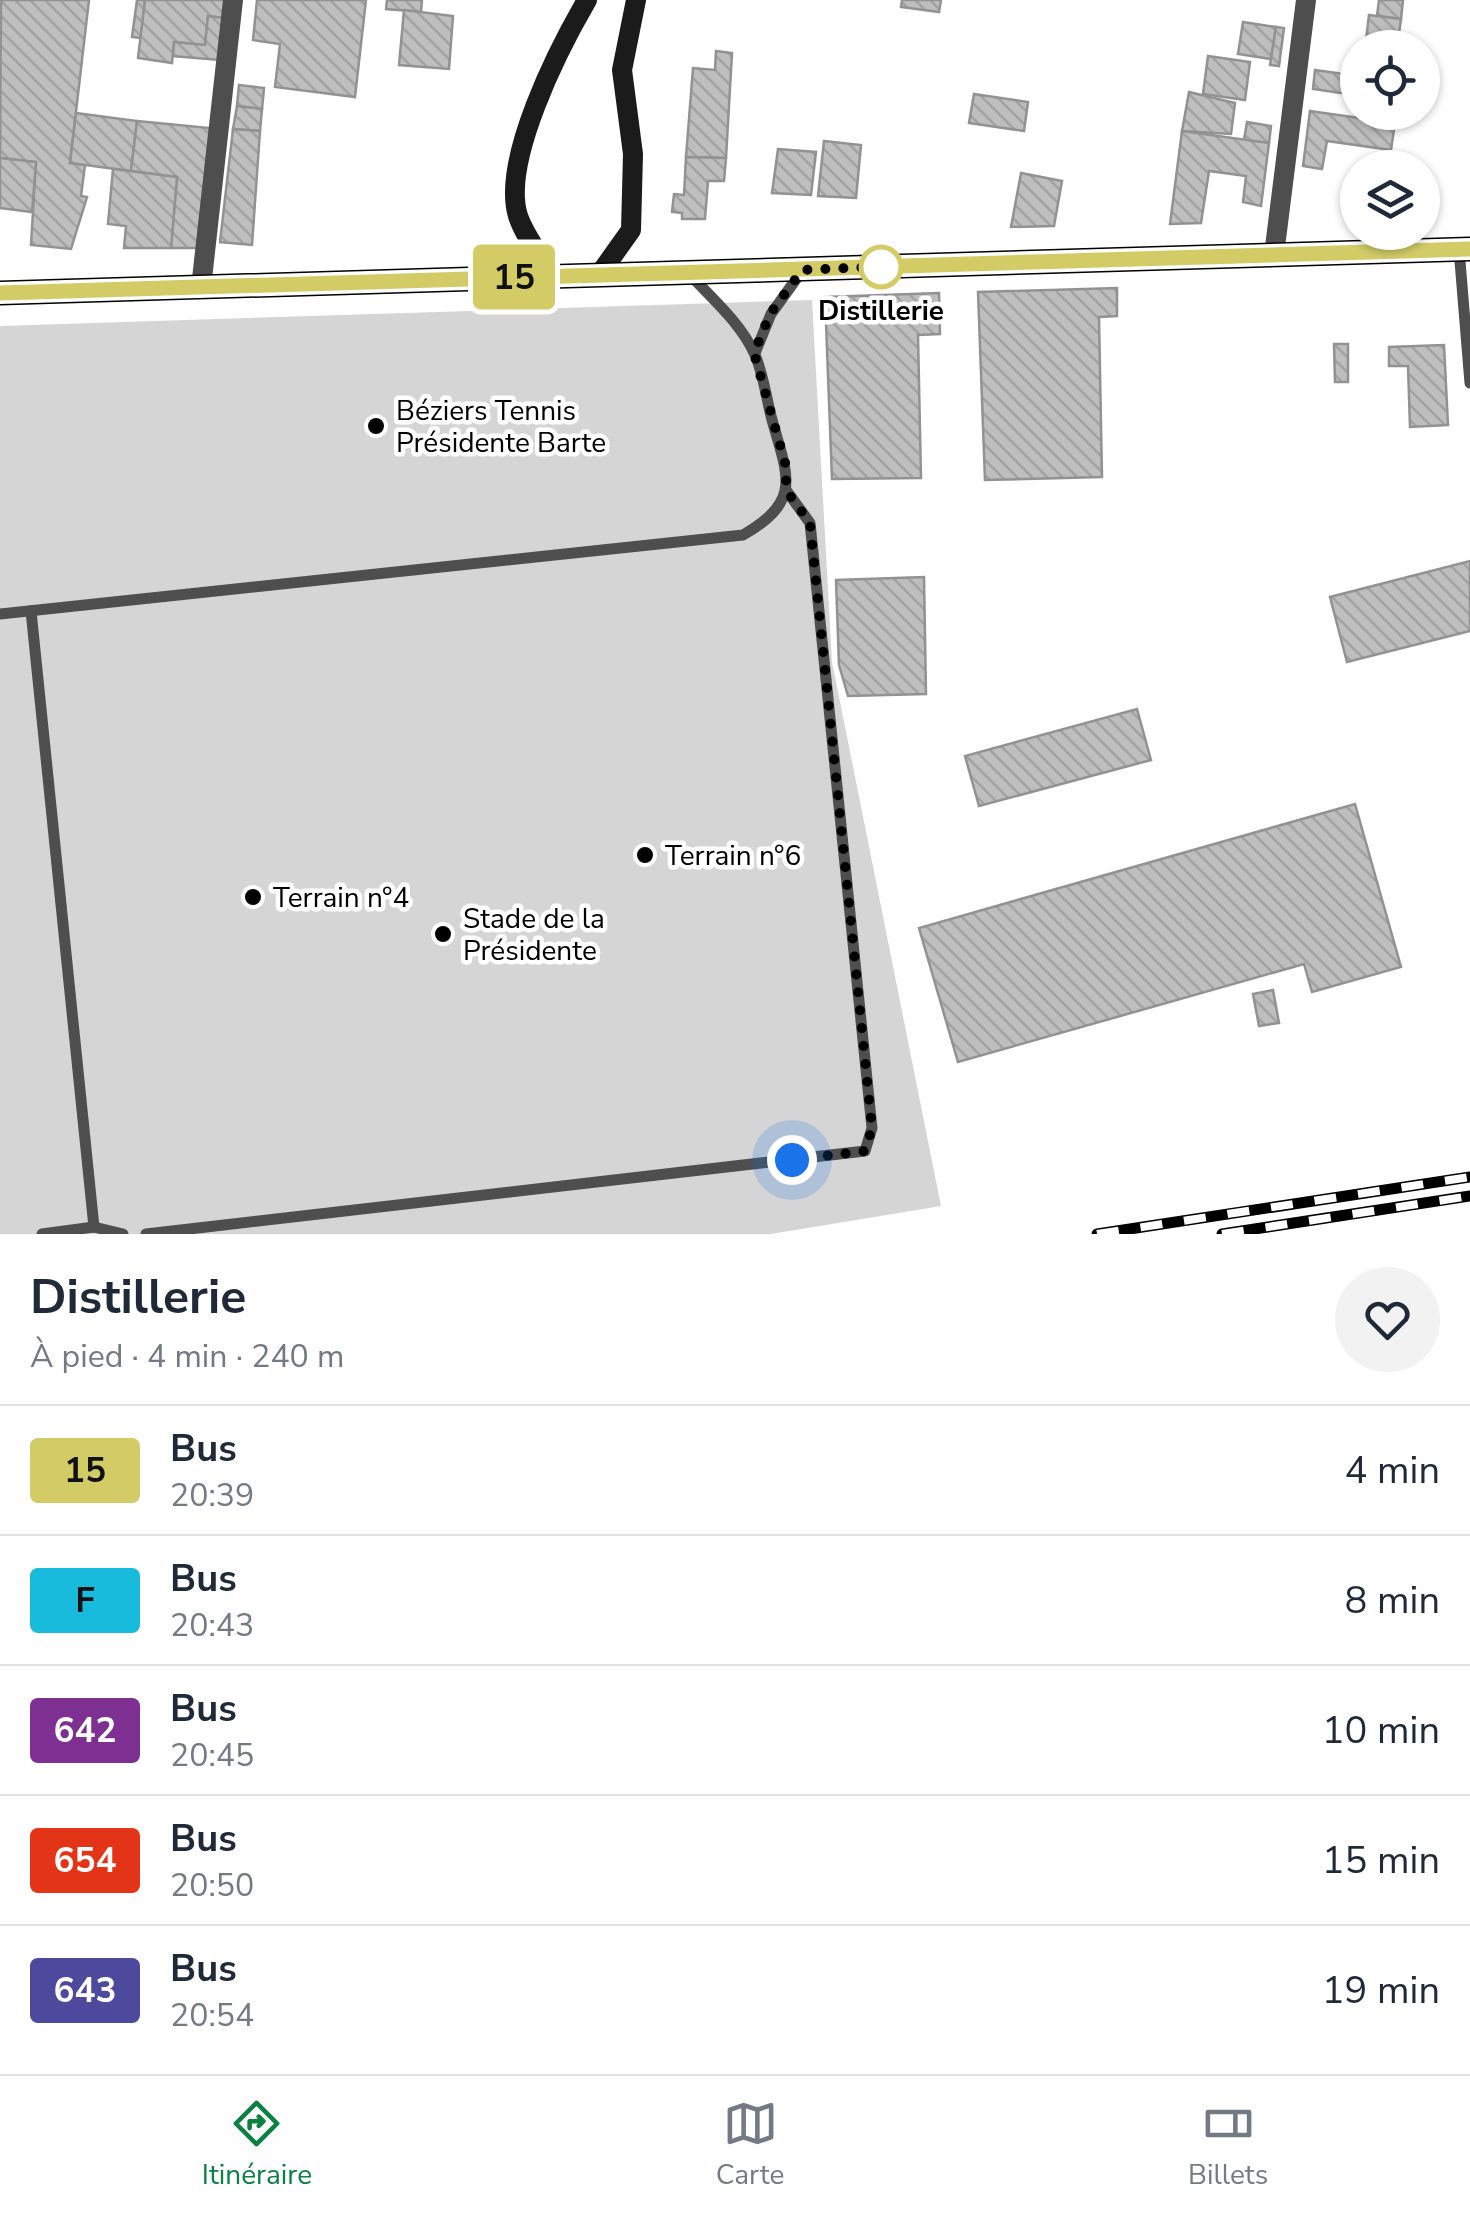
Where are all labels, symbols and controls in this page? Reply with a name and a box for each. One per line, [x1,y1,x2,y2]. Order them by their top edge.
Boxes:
map controls [1340,30,1440,250]
button: locate [1340,30,1440,130]
button: layers [1340,150,1440,250]
line badge: 15 [469,244,559,310]
marker: Distillerie [860,246,902,288]
text: 15 [493,254,535,301]
place label: Distillerie [818,292,944,330]
place label: Béziers Tennis Présidente Barte [396,392,606,462]
marker: Béziers Tennis Présidente Barte [365,415,387,437]
place label: Terrain n°6 [665,837,801,875]
marker: Terrain n°6 [634,844,656,866]
place label: Terrain n°4 [273,879,409,917]
marker: Terrain n°4 [242,886,264,908]
place label: Stade de la Présidente [463,900,605,970]
marker: Stade de la Présidente [432,923,454,945]
your location [767,1135,817,1185]
text: Distillerie [30,1264,246,1330]
button: heart [1335,1267,1440,1372]
text: À pied · 4 min · 240 m [30,1335,344,1378]
text: Bus [170,1423,237,1474]
text: 4 min [1345,1445,1440,1496]
text: 15 [64,1447,106,1494]
text: 20:39 [170,1474,254,1517]
text: Bus [170,1553,237,1604]
text: 8 min [1345,1575,1440,1626]
text: F [75,1577,95,1624]
text: 20:43 [170,1604,254,1647]
text: Bus [170,1683,237,1734]
text: 10 min [1322,1705,1440,1756]
text: 642 [53,1707,117,1754]
text: 20:45 [170,1734,254,1777]
text: Bus [170,1813,237,1864]
text: 15 min [1322,1835,1440,1886]
text: 654 [53,1837,117,1884]
text: 20:50 [170,1864,254,1907]
text: Bus [170,1943,237,1994]
text: 19 min [1322,1965,1440,2016]
text: 643 [53,1967,117,2014]
text: 20:54 [170,1994,254,2037]
tab: Itinéraire [202,2096,312,2194]
tab: Carte [716,2096,784,2194]
tab: Billets [1188,2096,1268,2194]

